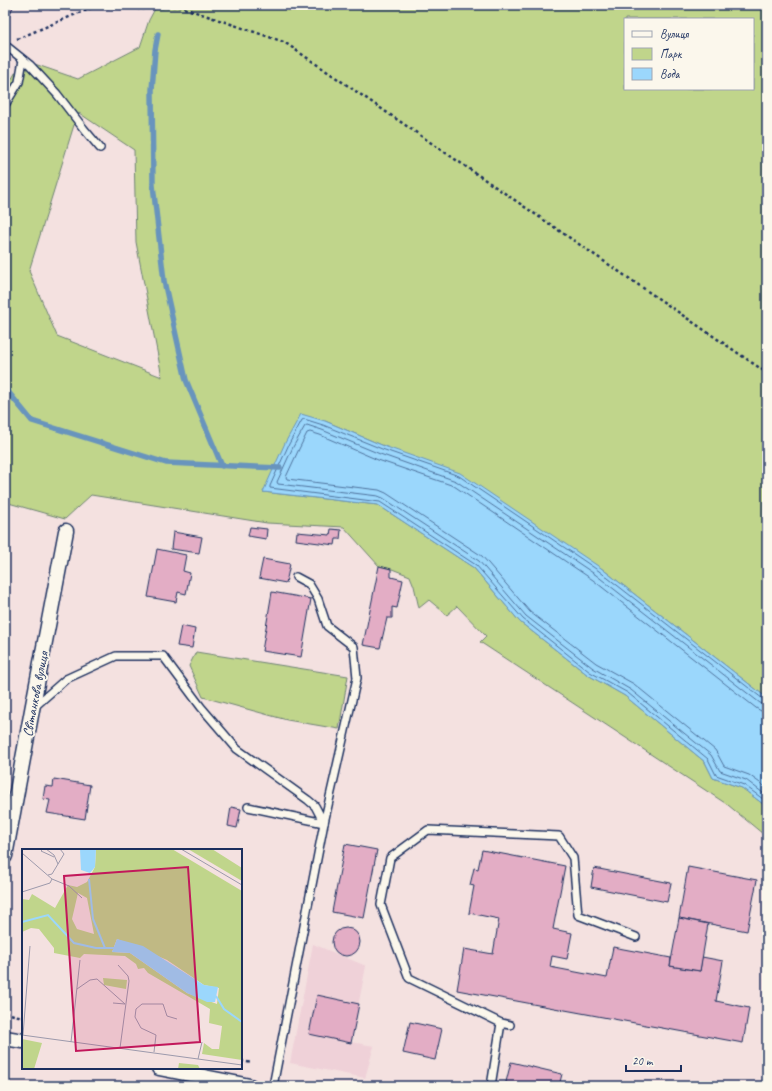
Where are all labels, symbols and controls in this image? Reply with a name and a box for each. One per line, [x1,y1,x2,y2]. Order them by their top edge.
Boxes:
legend [624,18,754,90]
text: Вулиця [660,26,689,42]
text: Парк [660,46,683,62]
text: Вода [660,66,681,82]
street label: Світанкова вулиця [19,649,52,738]
inset map [22,849,242,1069]
scale bar [626,1047,681,1073]
text: 20 m [632,1053,654,1069]

